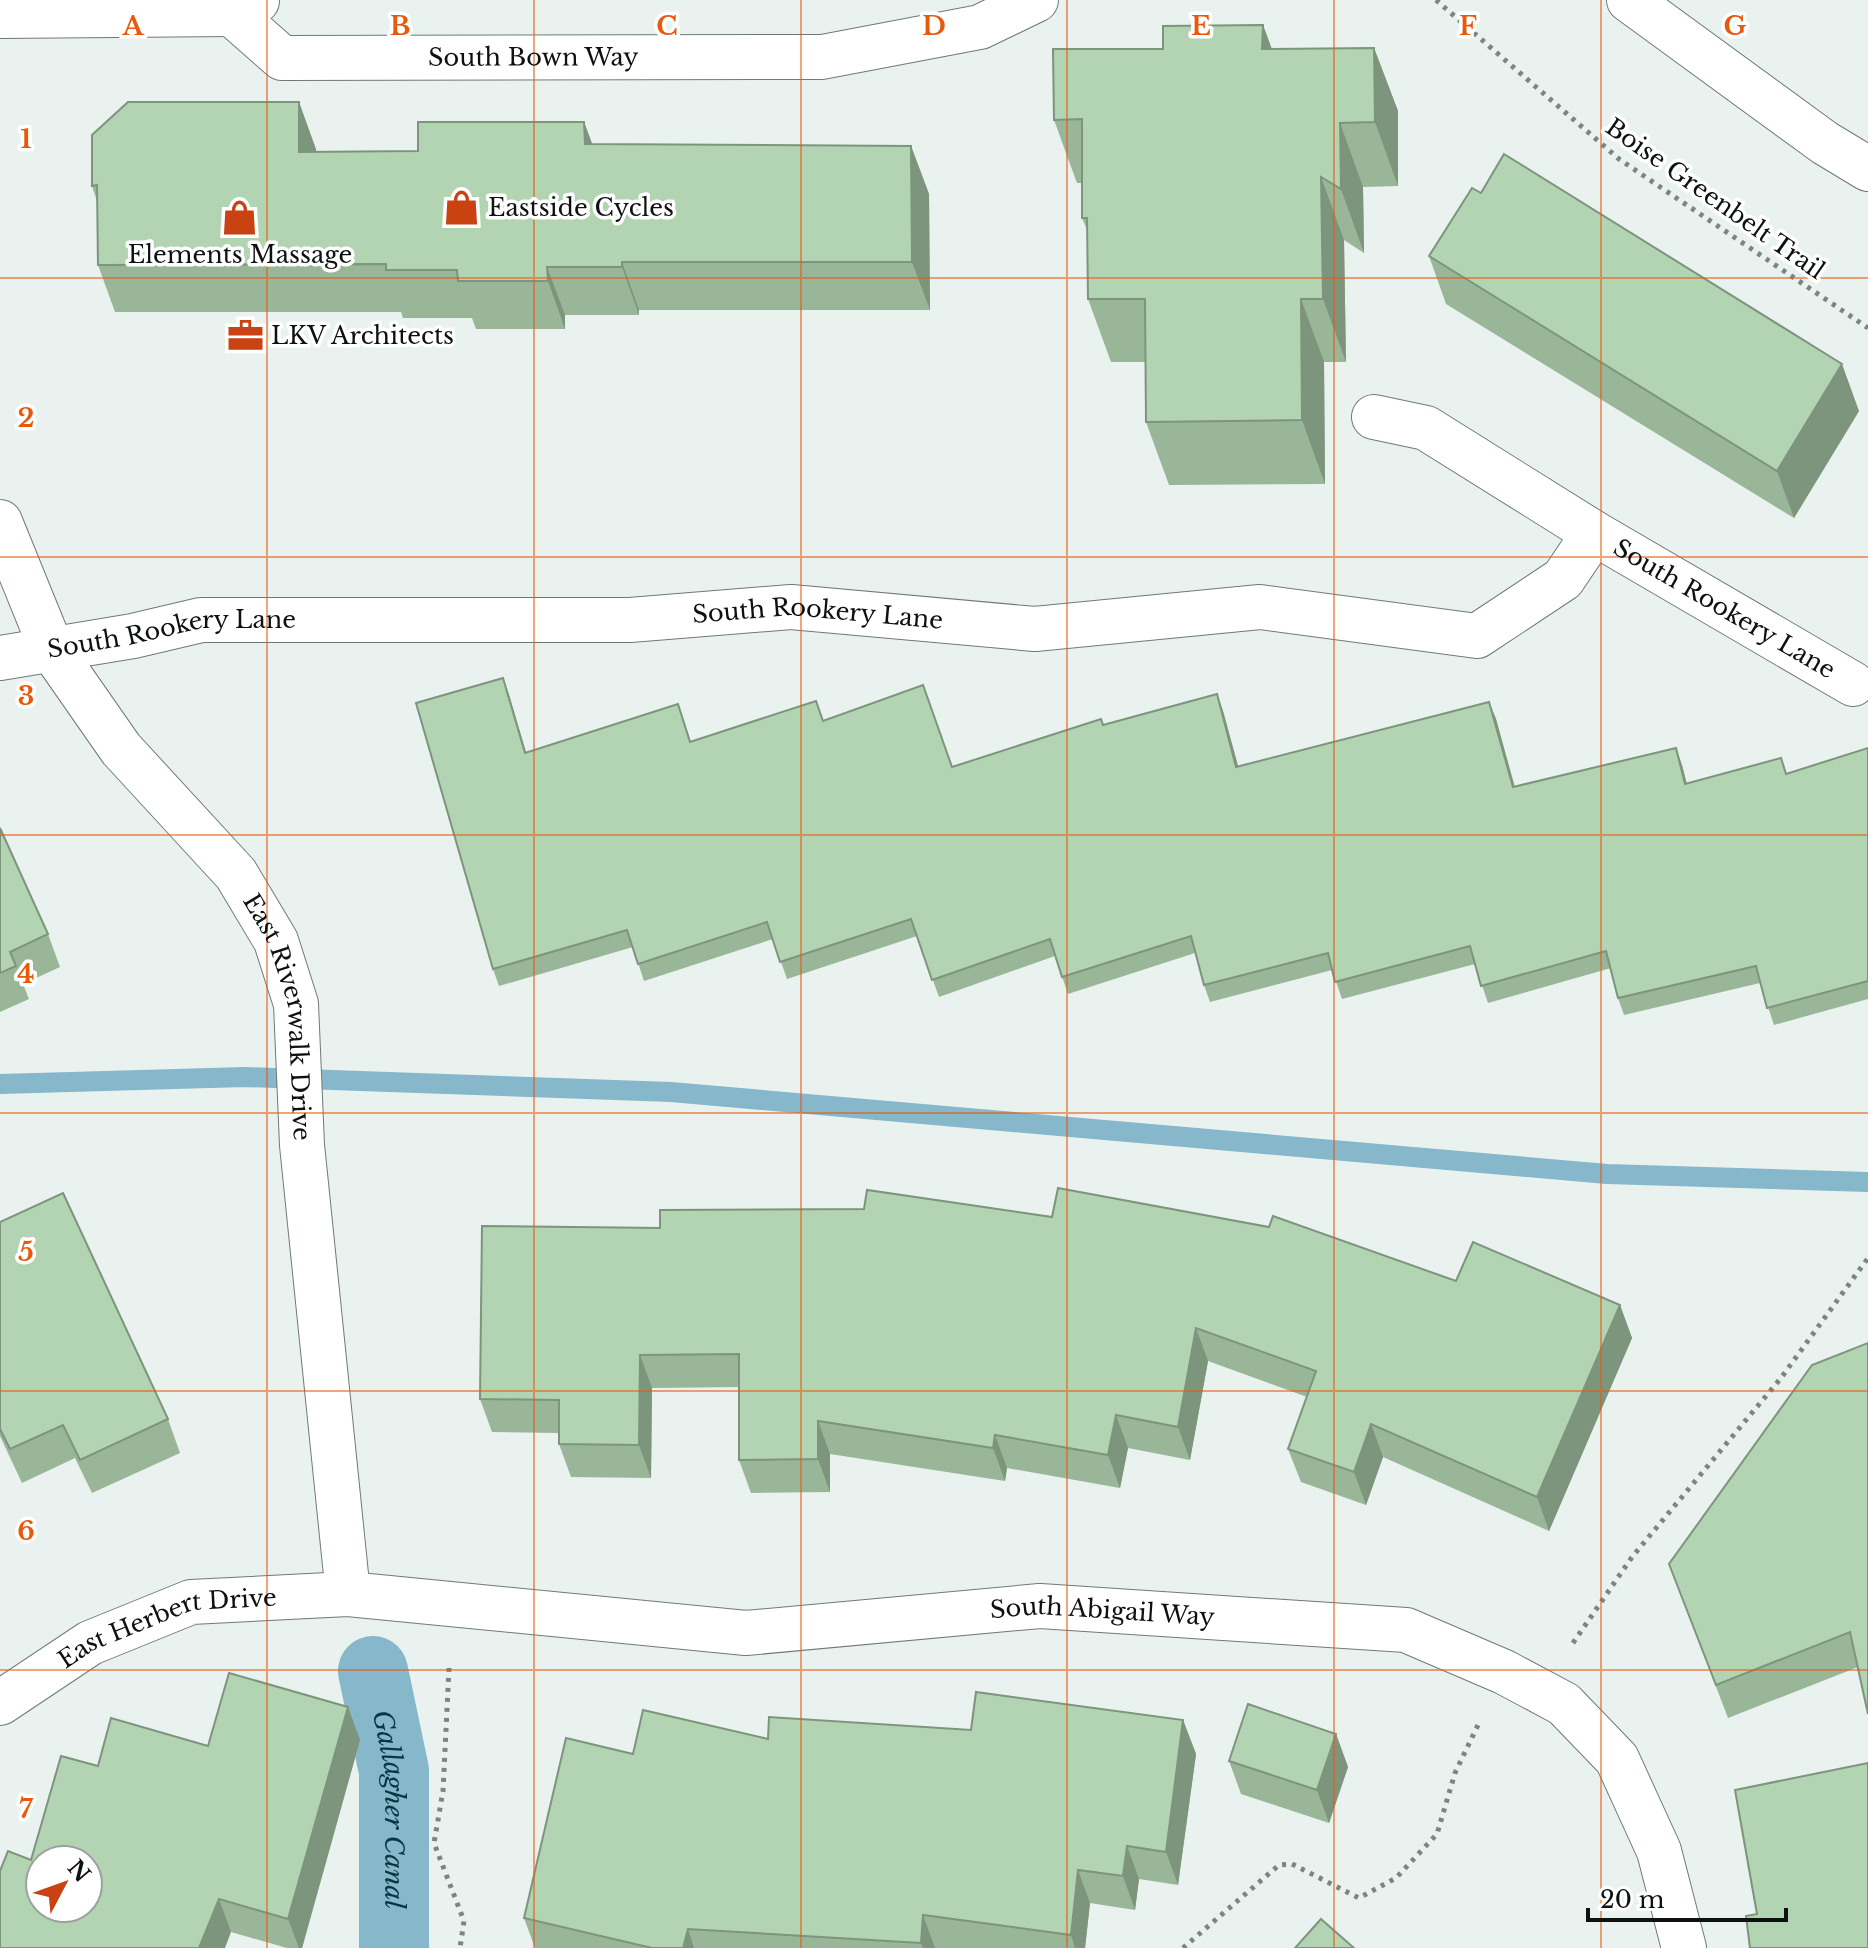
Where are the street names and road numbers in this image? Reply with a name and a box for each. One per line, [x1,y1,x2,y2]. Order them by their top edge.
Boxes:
street label: South Bown Way [428,42,639,72]
street label: Boise Greenbelt Trail [1600,112,1831,285]
street label: South Rookery Lane [1609,533,1840,684]
street label: South Rookery Lane [691,592,944,635]
street label: South Rookery Lane [45,605,296,664]
street label: East Riverwalk Drive [237,888,317,1141]
street label: East Herbert Drive [52,1583,277,1674]
street label: South Abigail Way [989,1591,1216,1631]

